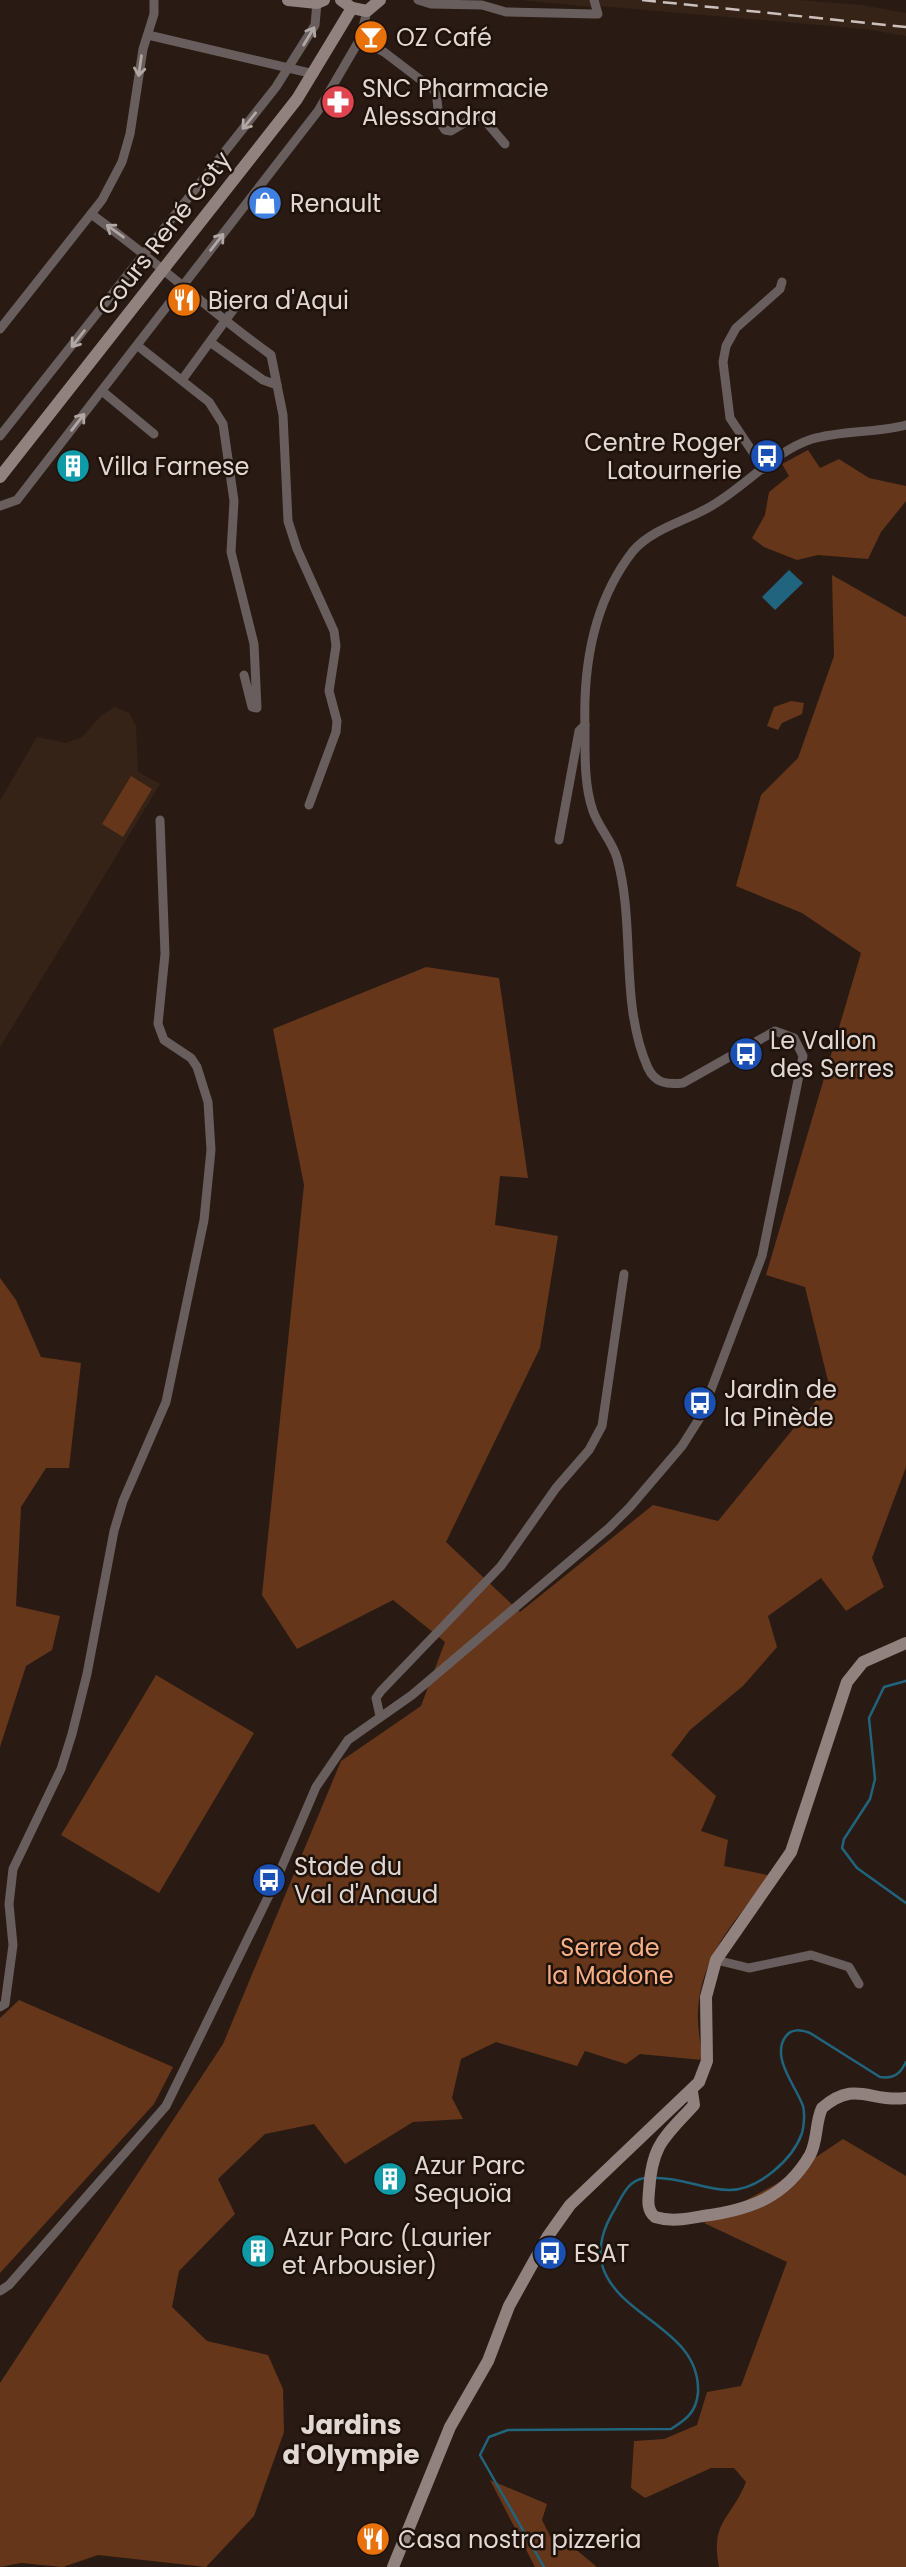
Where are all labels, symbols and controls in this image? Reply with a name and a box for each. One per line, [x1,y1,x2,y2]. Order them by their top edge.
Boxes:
bar icon: OZ Café [352,18,390,56]
place label: OZ Café [396,21,492,54]
one-way arrow [302,27,316,47]
one-way arrow [134,54,147,77]
place label: SNC Pharmacie Alessandra [362,72,549,133]
pharmacy icon: SNC Pharmacie Alessandra [319,83,357,121]
one-way arrow [241,111,257,129]
street label: Cours René Coty [90,144,239,322]
shop icon: Renault [246,184,284,222]
place label: Renault [290,187,381,220]
one-way arrow [106,224,125,238]
one-way arrow [210,233,225,252]
restaurant icon: Biera d'Aqui [165,281,203,319]
place label: Biera d'Aqui [208,284,349,317]
one-way arrow [71,329,86,347]
one-way arrow [70,413,86,431]
place label: Centre Roger Latournerie [584,426,742,487]
bus stop icon: Centre Roger Latournerie [748,437,786,475]
building icon: Villa Farnese [54,447,92,485]
place label: Villa Farnese [98,450,250,483]
place label: Le Vallon des Serres [770,1024,894,1085]
bus stop icon: Le Vallon des Serres [727,1035,765,1073]
place label: Jardin de la Pinède [724,1373,837,1434]
bus stop icon: Jardin de la Pinède [681,1384,719,1422]
place label: Stade du Val d'Anaud [294,1850,438,1911]
bus stop icon: Stade du Val d'Anaud [250,1861,288,1899]
park label: Serre de la Madone [546,1931,674,1992]
place label: Azur Parc Sequoïa [414,2149,525,2210]
building icon: Azur Parc Sequoïa [371,2160,409,2198]
place label: Azur Parc (Laurier et Arbousier) [282,2221,491,2282]
building icon: Azur Parc (Laurier et Arbousier) [239,2232,277,2270]
bus stop icon: ESAT [531,2234,569,2272]
place label: ESAT [574,2237,630,2270]
district label: Jardins d'Olympie [283,2407,419,2473]
restaurant icon: Casa nostra pizzeria [354,2520,392,2558]
place label: Casa nostra pizzeria [398,2523,641,2556]

